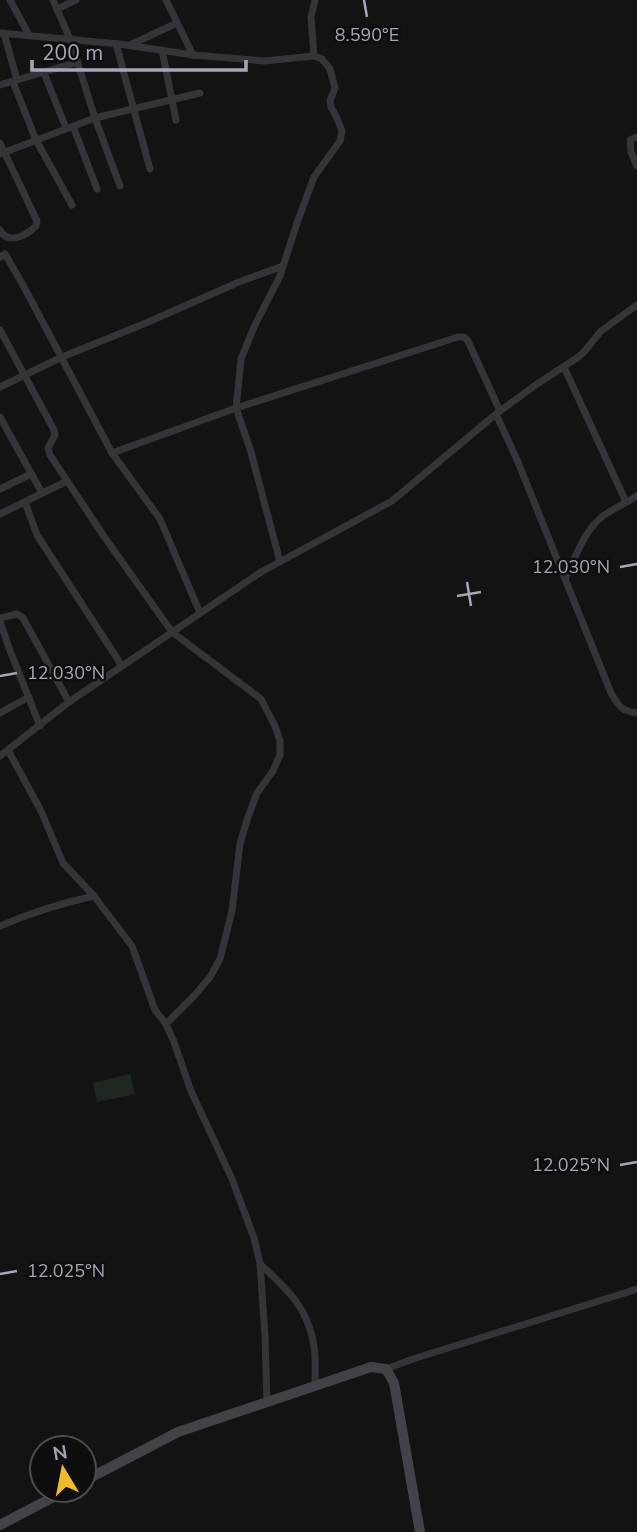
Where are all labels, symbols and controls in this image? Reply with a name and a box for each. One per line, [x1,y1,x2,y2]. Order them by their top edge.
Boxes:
text: 8.590°E [335,23,399,47]
scale bar [32,28,245,72]
text: 200 m [42,39,103,67]
text: 12.030°N [532,555,610,579]
text: 12.030°N [27,661,105,685]
text: 12.025°N [532,1153,610,1177]
text: 12.025°N [27,1259,105,1283]
north arrow [28,1434,98,1504]
text: N [51,1439,69,1467]

